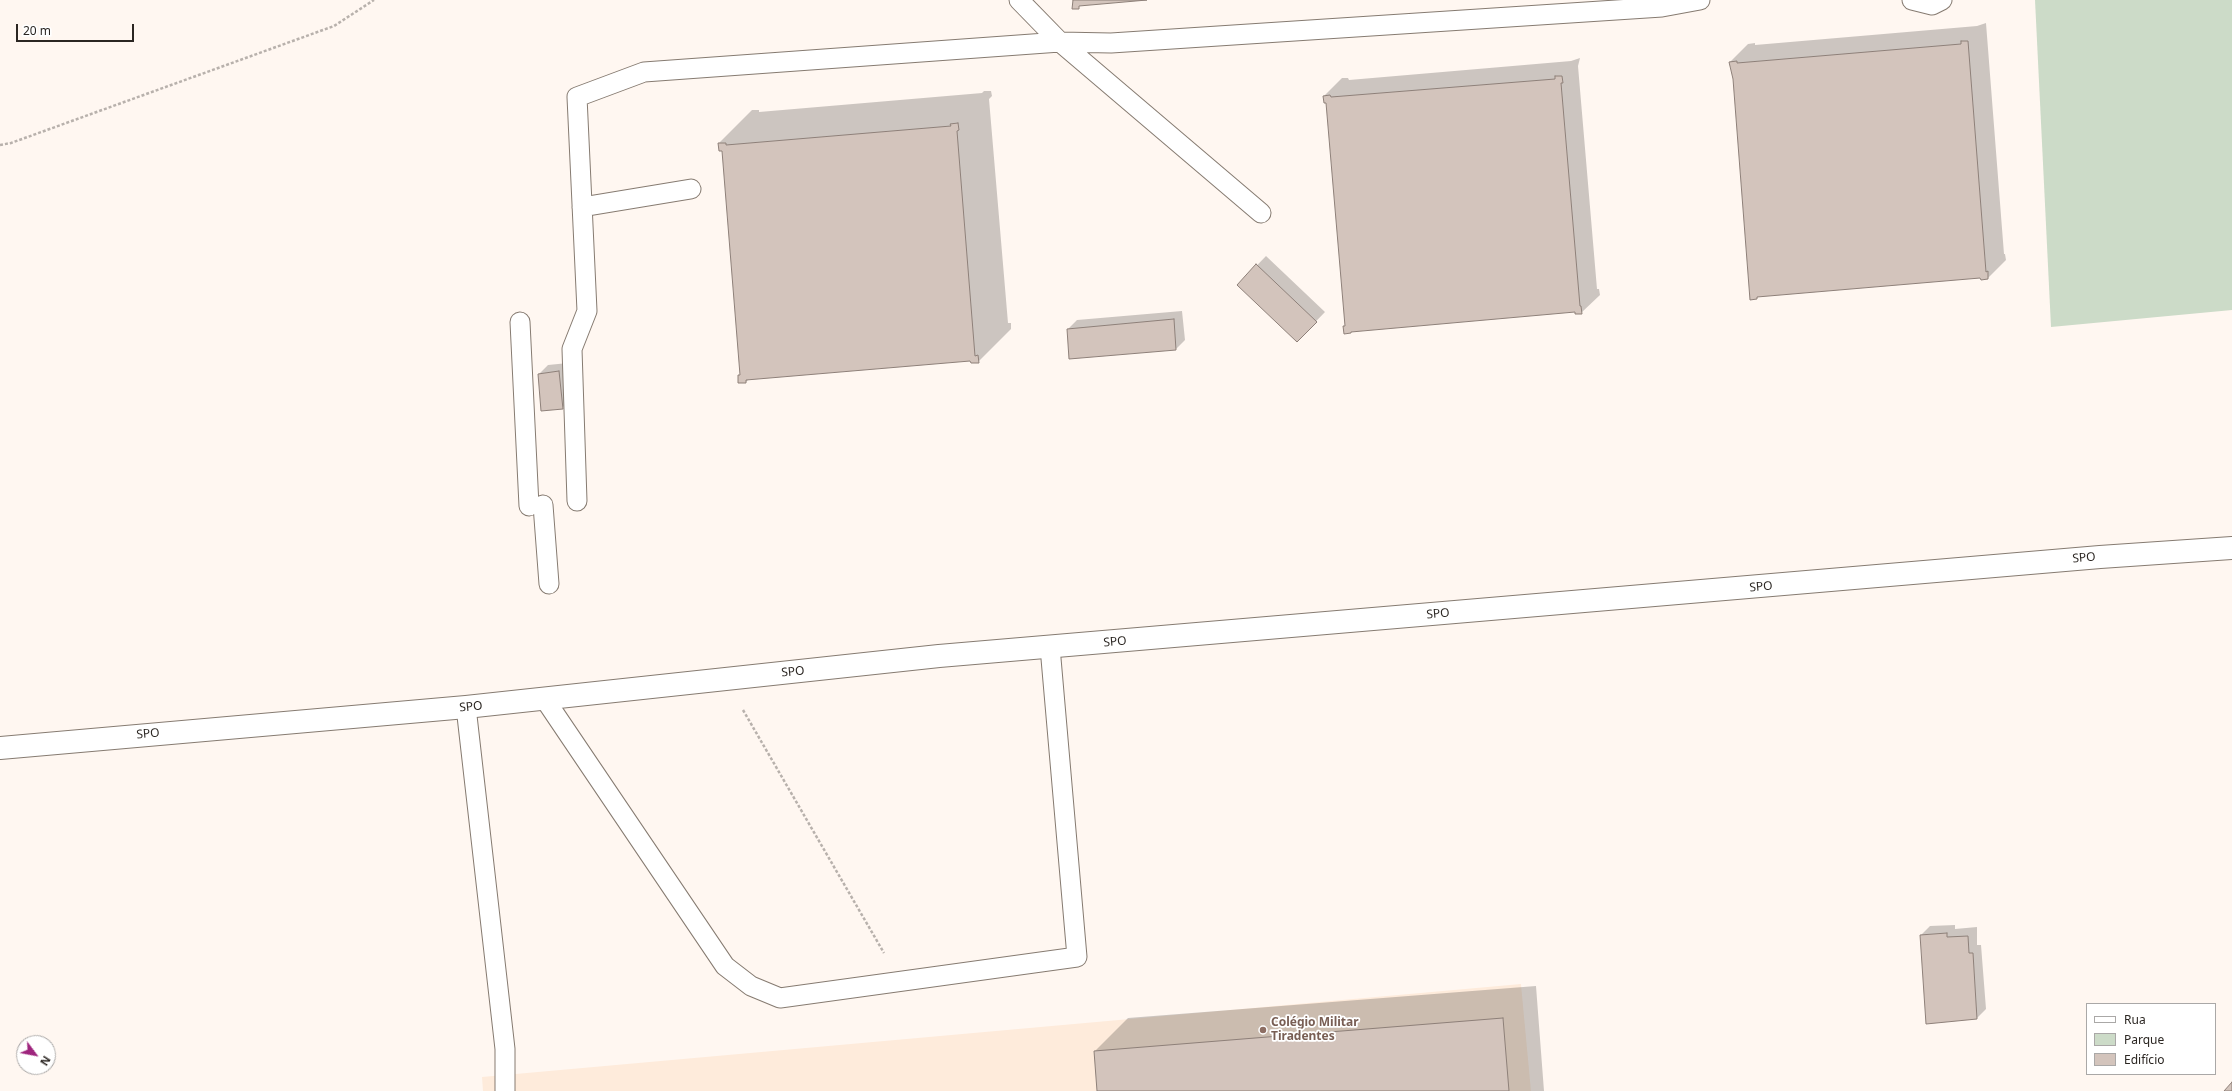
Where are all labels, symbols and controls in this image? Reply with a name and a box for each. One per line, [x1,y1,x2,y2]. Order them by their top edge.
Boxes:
scale bar [18,16,136,42]
text: 20 m [23,22,51,39]
street label: SPO [2072,550,2096,566]
street label: SPO [1749,579,1773,595]
street label: SPO [1426,606,1450,622]
street label: SPO [1103,634,1127,650]
street label: SPO [781,664,805,680]
street label: SPO [459,699,483,715]
street label: SPO [136,726,160,742]
legend [2086,1003,2216,1075]
text: Rua [2124,1011,2146,1028]
place label: Colégio Militar Tiradentes [1271,1016,1359,1044]
marker: Colégio Militar Tiradentes [1258,1025,1268,1035]
text: Parque [2124,1031,2164,1048]
north arrow [16,1035,56,1075]
text: Edifício [2124,1051,2165,1068]
text: N [37,1053,54,1069]

